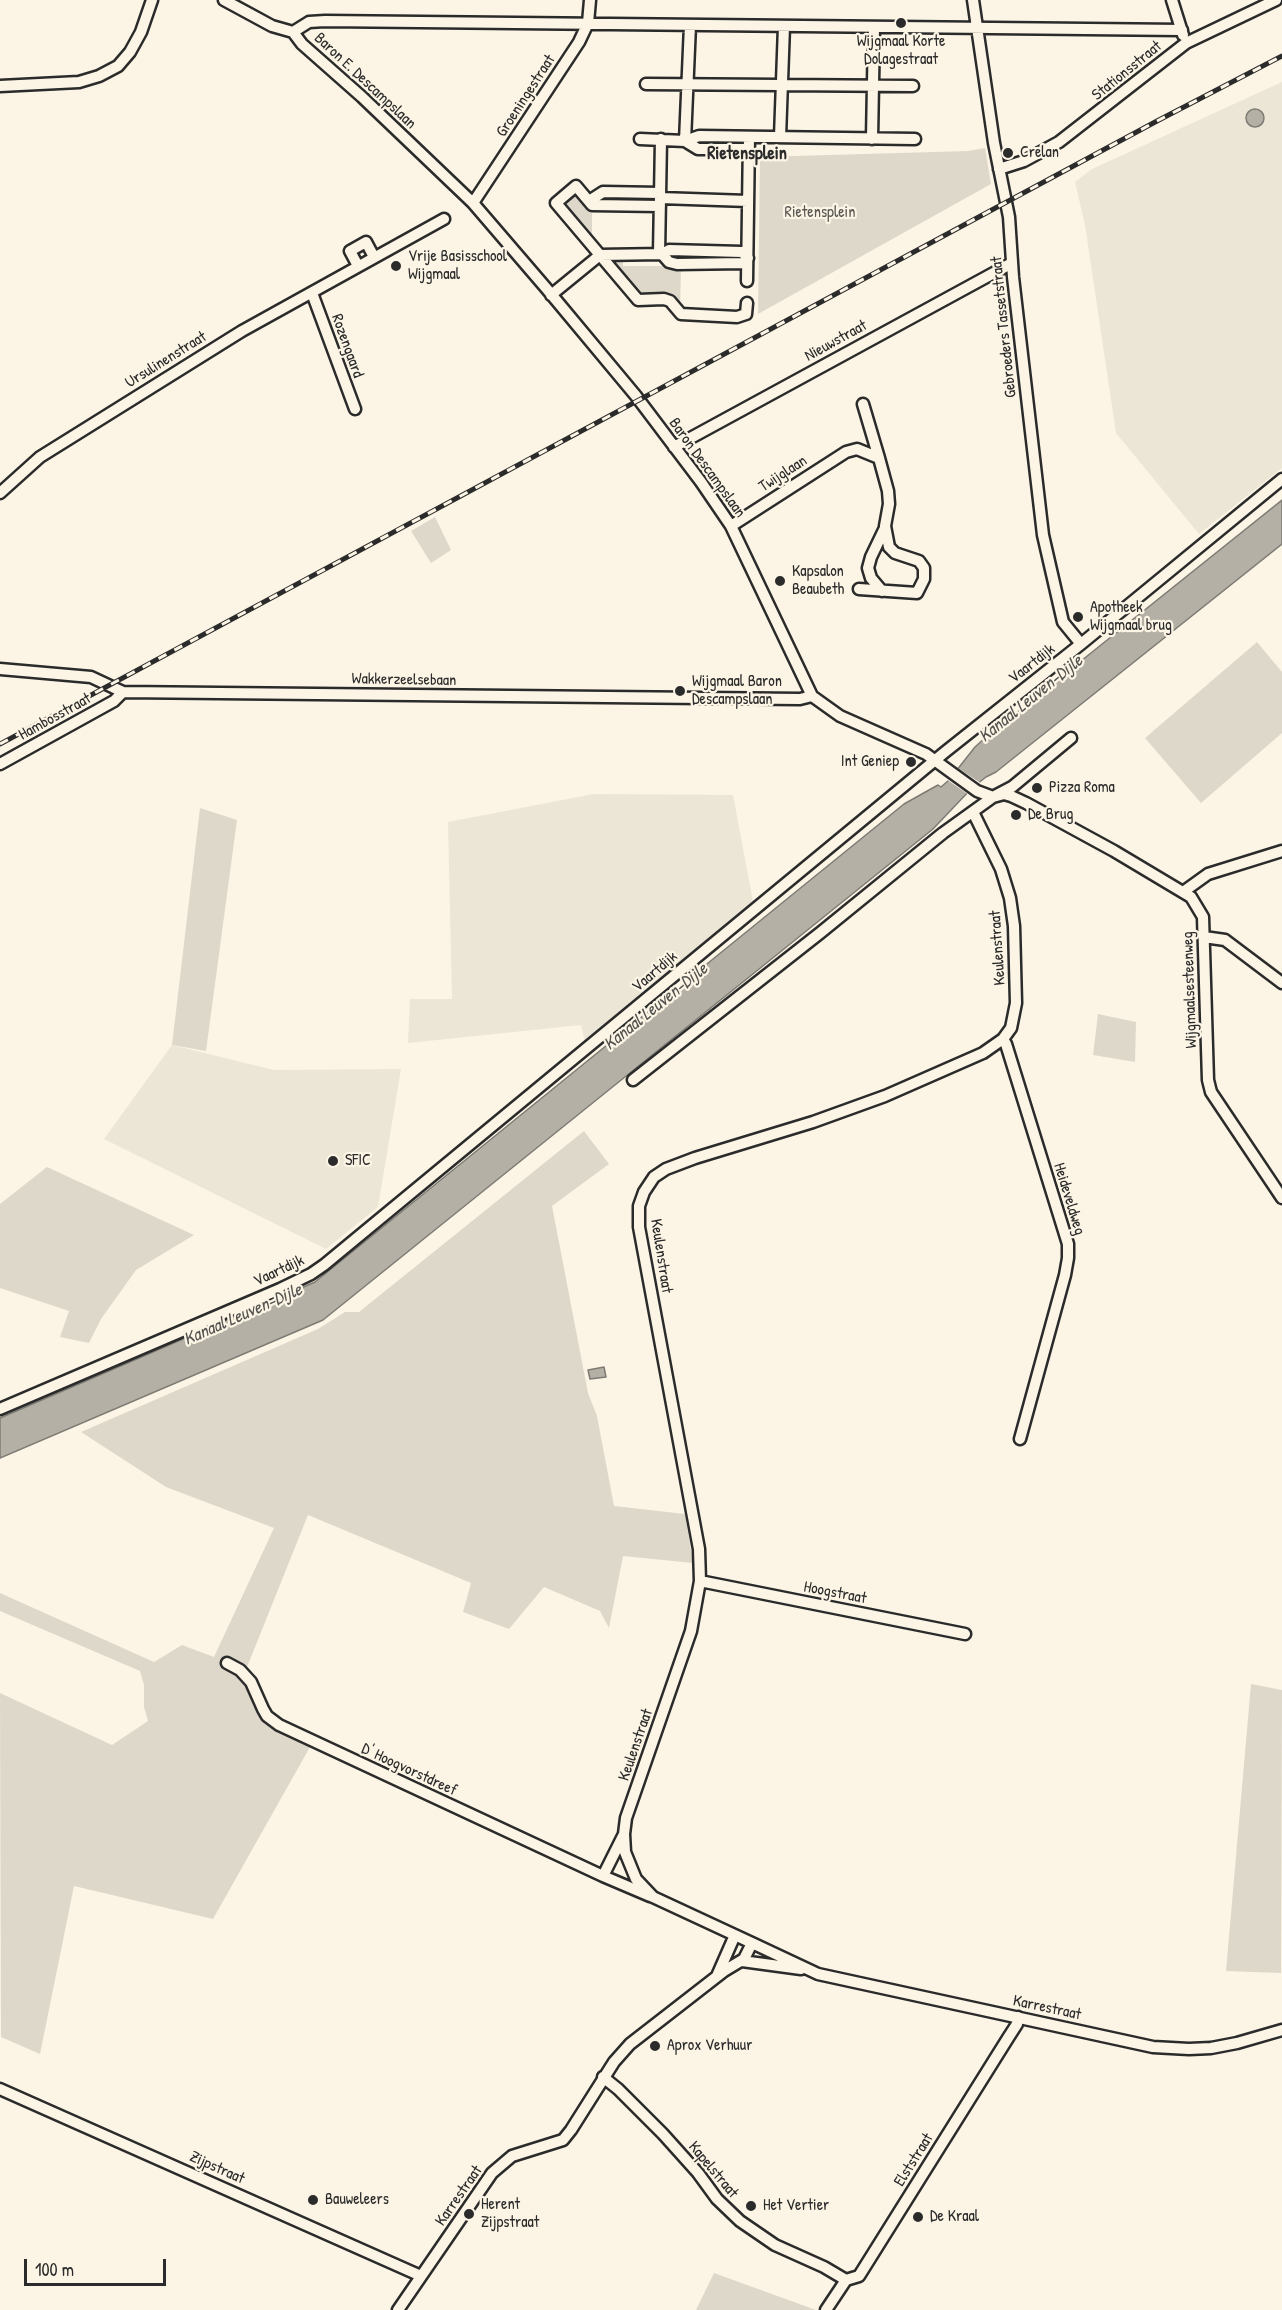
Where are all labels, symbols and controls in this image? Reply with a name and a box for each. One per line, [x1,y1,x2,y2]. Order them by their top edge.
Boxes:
marker: Wijgmaal Korte Dolagestraat [894,16,908,30]
street label: Baron E. Descampslaan [310,29,420,133]
place label: Wijgmaal Korte Dolagestraat [857,32,945,70]
street label: Stationsstraat [1088,37,1166,105]
street label: Groeningestraat [492,51,560,141]
district label: Rietensplein [707,143,787,165]
place label: Crelan [1020,143,1059,163]
marker: Crelan [1001,146,1015,160]
park label: Rietensplein [785,203,855,223]
place label: Vrije Basisschool Wijgmaal [408,247,507,285]
street label: Gebroeders Tassetstraat [987,255,1021,399]
marker: Vrije Basisschool Wijgmaal [389,259,403,273]
street label: Rozengaard [327,312,367,380]
street label: Nieuwstraat [802,316,870,366]
street label: Ursulinenstraat [122,327,210,393]
street label: Baron Descampslaan [664,414,750,522]
street label: Twijglaan [755,451,811,497]
place label: Kapsalon Beaubeth [792,562,844,600]
marker: Kapsalon Beaubeth [773,574,787,588]
place label: Apotheek Wijgmaal brug [1090,598,1172,636]
marker: Apotheek Wijgmaal brug [1071,610,1085,624]
street label: Vaartdijk [1005,640,1059,688]
water label: Kanaal Leuven-Dijle [975,651,1087,747]
street label: Wakkerzeelsebaan [352,669,456,691]
place label: Wijgmaal Baron Descampslaan [692,672,782,710]
marker: Wijgmaal Baron Descampslaan [673,684,687,698]
street label: Hambosstraat [15,689,95,745]
place label: Int Geniep [841,752,899,772]
marker: Int Geniep [904,755,918,769]
place label: Pizza Roma [1049,778,1115,798]
marker: Pizza Roma [1030,781,1044,795]
place label: De Brug [1028,805,1073,825]
marker: De Brug [1009,808,1023,822]
street label: Keulenstraat [986,910,1010,986]
street label: Wijgmaalsesteenweg [1178,931,1202,1049]
street label: Vaartdijk [628,947,682,997]
water label: Kanaal Leuven-Dijle [600,959,712,1055]
place label: SFIC [345,1151,371,1171]
marker: SFIC [326,1154,340,1168]
street label: Heideveldweg [1049,1161,1089,1237]
street label: Keulenstraat [646,1218,676,1294]
street label: Vaartdijk [251,1251,307,1291]
water label: Kanaal Leuven-Dijle [180,1279,306,1351]
street label: Hoogstraat [802,1578,868,1608]
street label: Keulenstraat [615,1706,657,1784]
street label: D' Hoogvorstdreef [358,1740,460,1800]
street label: Karrestraat [1011,1991,1083,2025]
place label: Aprox Verhuur [667,2036,752,2056]
marker: Aprox Verhuur [648,2039,662,2053]
street label: Elststraat [890,2130,938,2190]
street label: Kapelstraat [684,2138,742,2202]
street label: Zijpstraat [187,2147,247,2189]
street label: Karrestraat [431,2162,487,2230]
place label: Bauweleers [325,2190,389,2210]
marker: Bauweleers [306,2193,320,2207]
place label: Herent Zijpstraat [481,2195,539,2233]
place label: Het Vertier [763,2196,829,2216]
marker: Het Vertier [744,2199,758,2213]
marker: Herent Zijpstraat [462,2207,476,2221]
place label: De Kraal [930,2207,979,2227]
marker: De Kraal [911,2210,925,2224]
scale bar [27,2247,170,2285]
text: 100 m [35,2257,74,2282]

